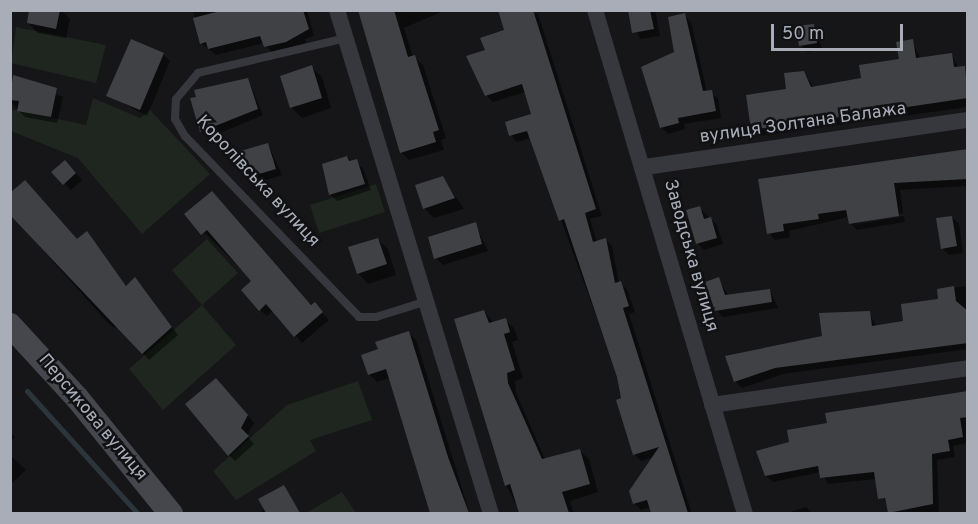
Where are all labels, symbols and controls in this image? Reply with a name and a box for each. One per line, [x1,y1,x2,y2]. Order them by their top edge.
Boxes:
scale bar [774,12,906,50]
text: 50 m [782,23,824,46]
street label: вулиця Золтана Балажа [698,99,908,149]
street label: Королівська вулиця [190,112,324,252]
street label: Заводська вулиця [658,177,722,335]
street label: Персикова вулиця [33,350,151,486]

